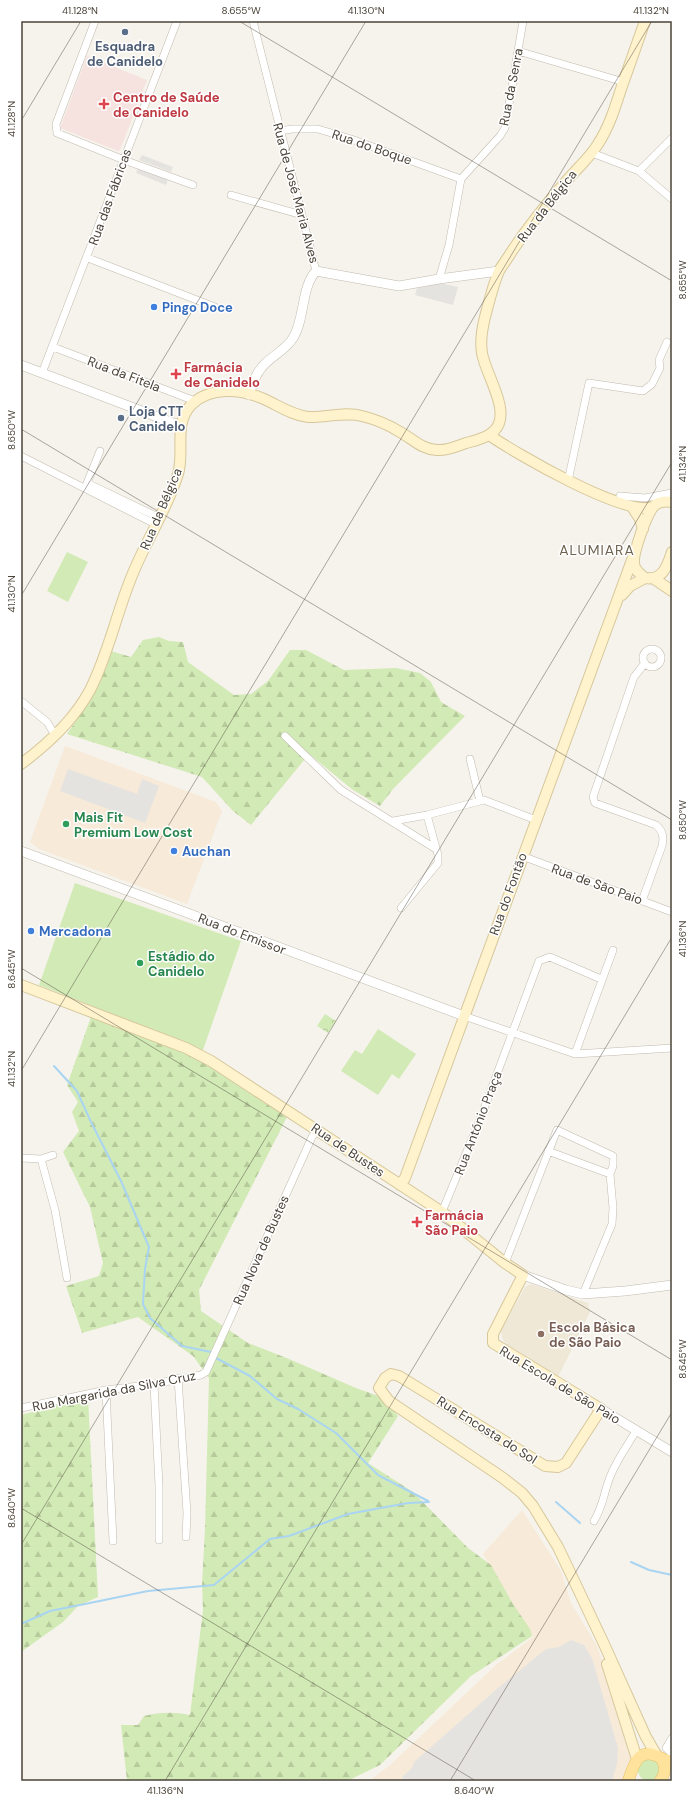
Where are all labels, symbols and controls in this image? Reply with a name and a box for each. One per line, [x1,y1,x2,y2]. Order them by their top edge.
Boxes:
text: 41.128°N [62,4,98,17]
text: 8.655°W [221,4,261,17]
text: 41.130°N [347,4,385,17]
text: 41.132°N [633,4,669,17]
marker: Esquadra de Canidelo [120,27,130,37]
place label: Esquadra de Canidelo [87,38,163,70]
street label: Rua da Senra [495,47,527,127]
place label: Centro de Saúde de Canidelo [113,89,220,121]
marker: Centro de Saúde de Canidelo [98,98,110,110]
text: 41.128°N [5,101,18,137]
street label: Rua de José Maria Alves [269,121,323,265]
street label: Rua do Boque [330,125,414,169]
street label: Rua das Fábricas [85,146,135,248]
street label: Rua da Bélgica [513,166,581,246]
text: 8.655°W [676,260,689,300]
place label: Pingo Doce [162,299,233,316]
marker: Pingo Doce [149,302,159,312]
street label: Rua da Fitela [85,352,163,396]
place label: Farmácia de Canidelo [184,359,260,391]
marker: Farmácia de Canidelo [171,369,181,379]
place label: Loja CTT Canidelo [129,403,186,435]
text: 8.650°W [5,410,18,450]
marker: Loja CTT Canidelo [116,413,126,423]
text: 41.134°N [676,446,689,482]
street label: Rua da Bélgica [136,465,186,553]
district label: ALUMIARA [559,541,635,559]
text: 41.130°N [5,575,18,613]
text: 8.650°W [676,800,689,840]
place label: Mais Fit Premium Low Cost [74,809,192,841]
marker: Mais Fit Premium Low Cost [61,819,71,829]
place label: Auchan [182,843,231,860]
marker: Auchan [169,846,179,856]
street label: Rua do Fontão [485,850,531,938]
street label: Rua de São Paio [549,860,645,908]
street label: Rua do Emissor [196,909,288,959]
text: 41.136°N [676,921,689,957]
place label: Mercadona [39,923,111,940]
marker: Mercadona [26,926,36,936]
place label: Estádio do Canidelo [148,948,215,980]
text: 8.645°W [5,949,18,989]
marker: Estádio do Canidelo [135,958,145,968]
text: 41.132°N [5,1051,18,1087]
street label: Rua António Praça [450,1069,506,1177]
street label: Rua de Bustes [308,1119,388,1181]
street label: Rua Nova de Bustes [229,1192,293,1308]
place label: Farmácia São Paio [425,1207,484,1239]
marker: Farmácia São Paio [412,1217,422,1227]
place label: Escola Básica de São Paio [549,1319,635,1351]
marker: Escola Básica de São Paio [536,1329,546,1339]
text: 8.645°W [676,1339,689,1379]
street label: Rua Escola de São Paio [496,1342,624,1428]
street label: Rua Margarida da Silva Cruz [31,1367,197,1415]
street label: Rua Encosta do Sol [434,1392,540,1468]
text: 8.640°W [5,1488,18,1528]
text: 41.136°N [147,1784,183,1797]
text: 8.640°W [454,1784,494,1797]

